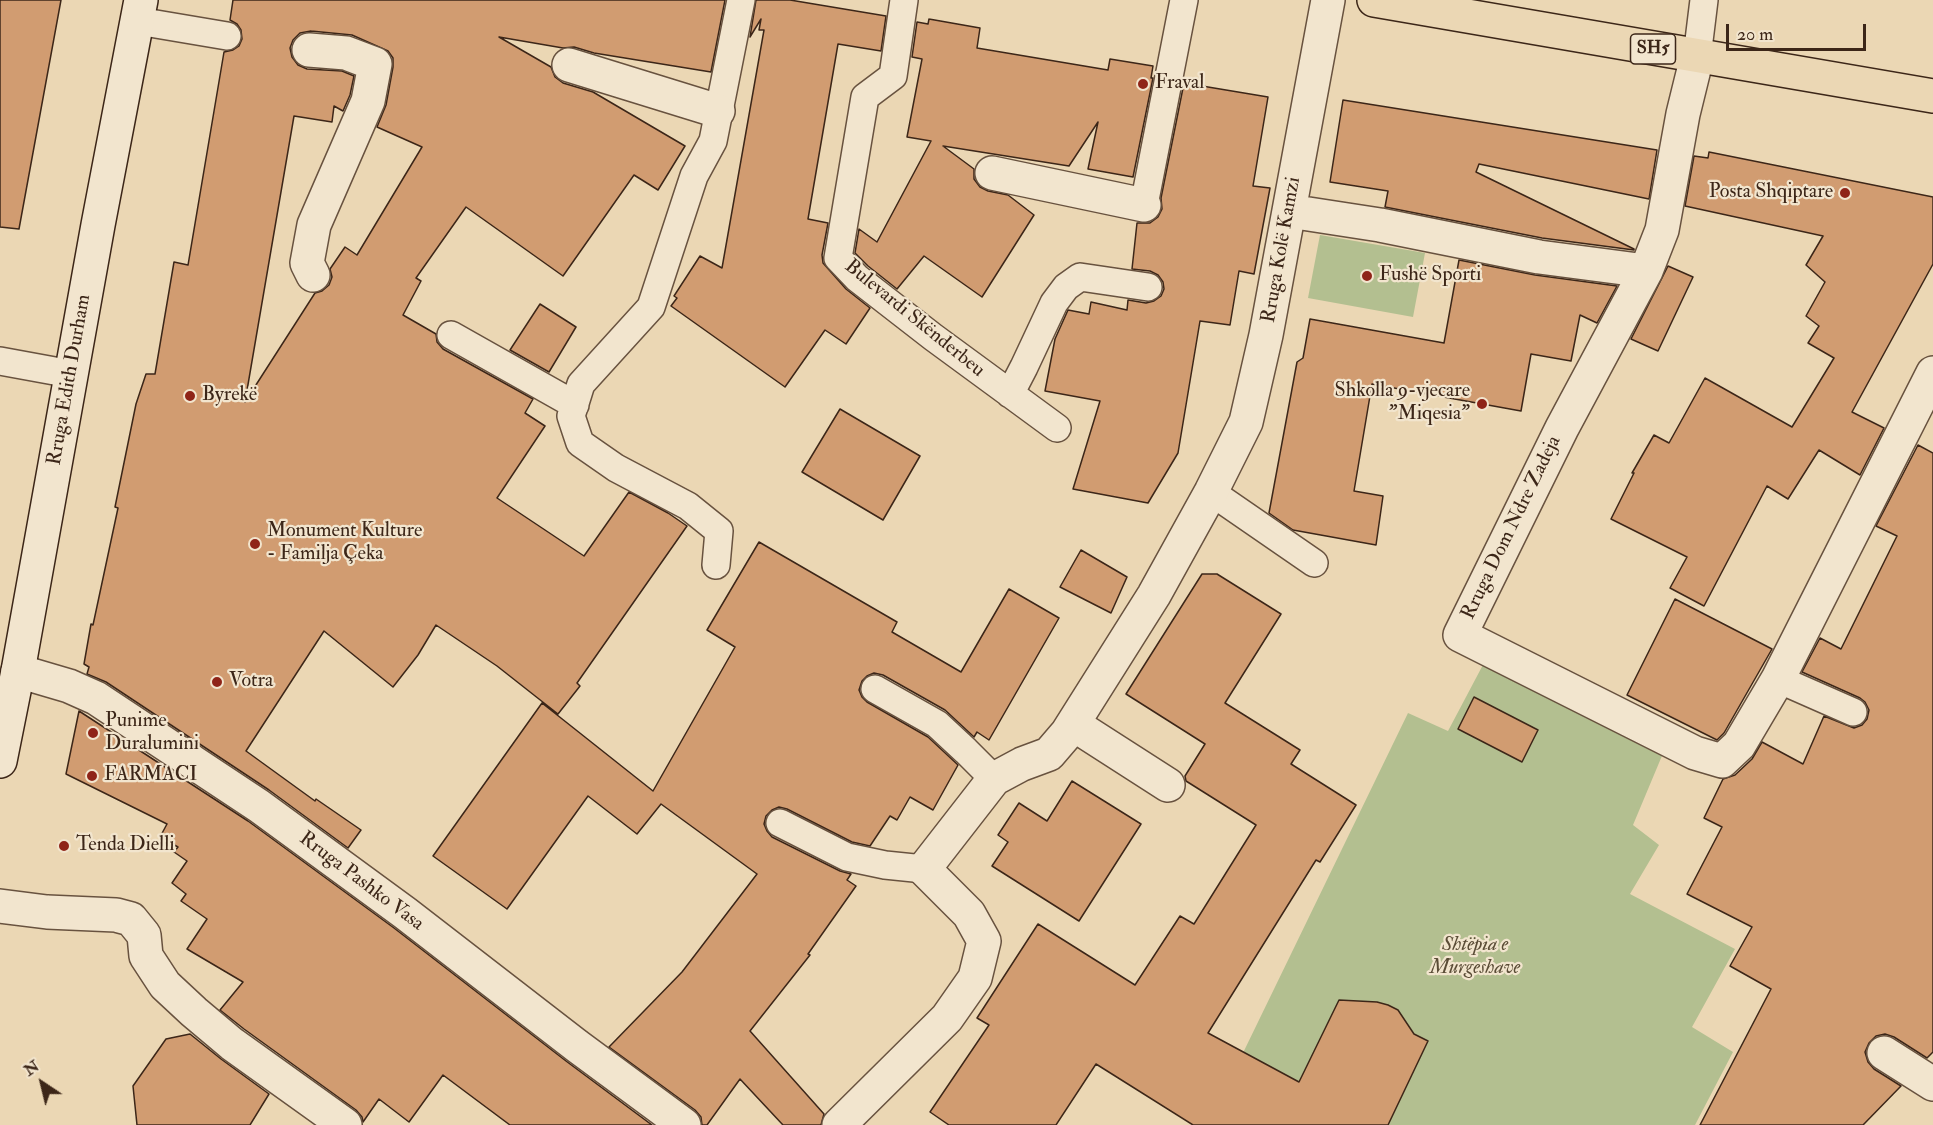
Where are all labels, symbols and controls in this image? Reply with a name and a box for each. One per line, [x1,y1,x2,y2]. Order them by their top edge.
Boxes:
scale bar [1729,12,1868,50]
text: 20 m [1737,23,1773,46]
road number: SH5 [1630,34,1676,64]
place label: Fraval [1155,72,1204,96]
marker: Fraval [1136,77,1150,91]
street label: Rruga Kolë Kamzi [1257,175,1307,325]
place label: Posta Shqiptare [1709,181,1833,205]
marker: Posta Shqiptare [1838,186,1852,200]
street label: Bulevardi Skënderbeu [839,255,989,383]
place label: Fushë Sporti [1379,264,1481,288]
marker: Fushë Sporti [1360,269,1374,283]
street label: Rruga Edith Durham [43,293,97,467]
place label: Shkolla 9-vjecare "Miqesia" [1335,380,1470,427]
place label: Byrekë [202,384,257,408]
marker: Byrekë [183,389,197,403]
marker: Shkolla 9-vjecare "Miqesia" [1475,397,1489,411]
street label: Rruga Dom Ndre Zadeja [1457,432,1567,624]
place label: Monument Kulture - Familja Çeka [267,520,422,567]
marker: Monument Kulture - Familja Çeka [248,537,262,551]
place label: Votra [229,670,273,694]
marker: Votra [210,675,224,689]
place label: Punime Duralumini [105,710,199,757]
marker: Punime Duralumini [86,726,100,740]
place label: FARMACI [104,764,197,788]
marker: FARMACI [85,769,99,783]
street label: Rruga Pashko Vasa [294,827,428,937]
place label: Tenda Dielli [76,834,175,858]
marker: Tenda Dielli [57,839,71,853]
park label: Shtëpia e Murgeshave [1430,934,1520,981]
north arrow [12,1053,72,1113]
text: N [20,1056,43,1081]

